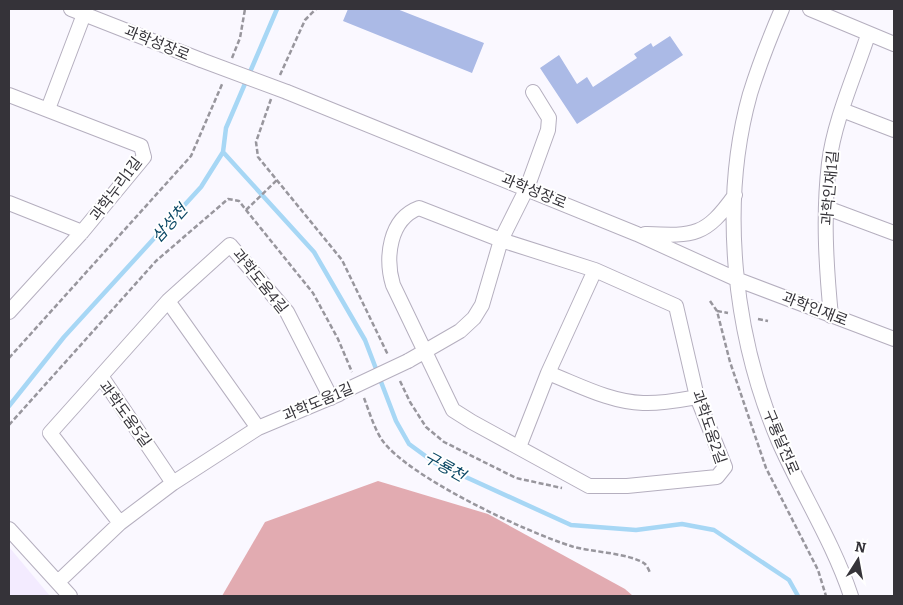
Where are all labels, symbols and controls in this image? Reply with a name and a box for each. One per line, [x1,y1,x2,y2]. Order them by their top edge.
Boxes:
street label: 과학성장로 [122,22,192,64]
street label: 과학인재1길 [818,150,842,226]
street label: 과학누리1길 [86,154,146,224]
street label: 과학성장로 [499,170,569,212]
water label: 삼성천 [148,199,193,246]
street label: 과학도움4길 [229,245,291,317]
street label: 과학인재로 [780,288,850,330]
street label: 과학도움5길 [95,378,155,450]
street label: 과학도움1길 [280,379,356,425]
street label: 과학도움2길 [688,388,730,466]
street label: 구룡달전로 [759,407,803,477]
water label: 구룡천 [421,447,471,487]
north arrow [833,535,883,585]
text: N [853,538,867,557]

